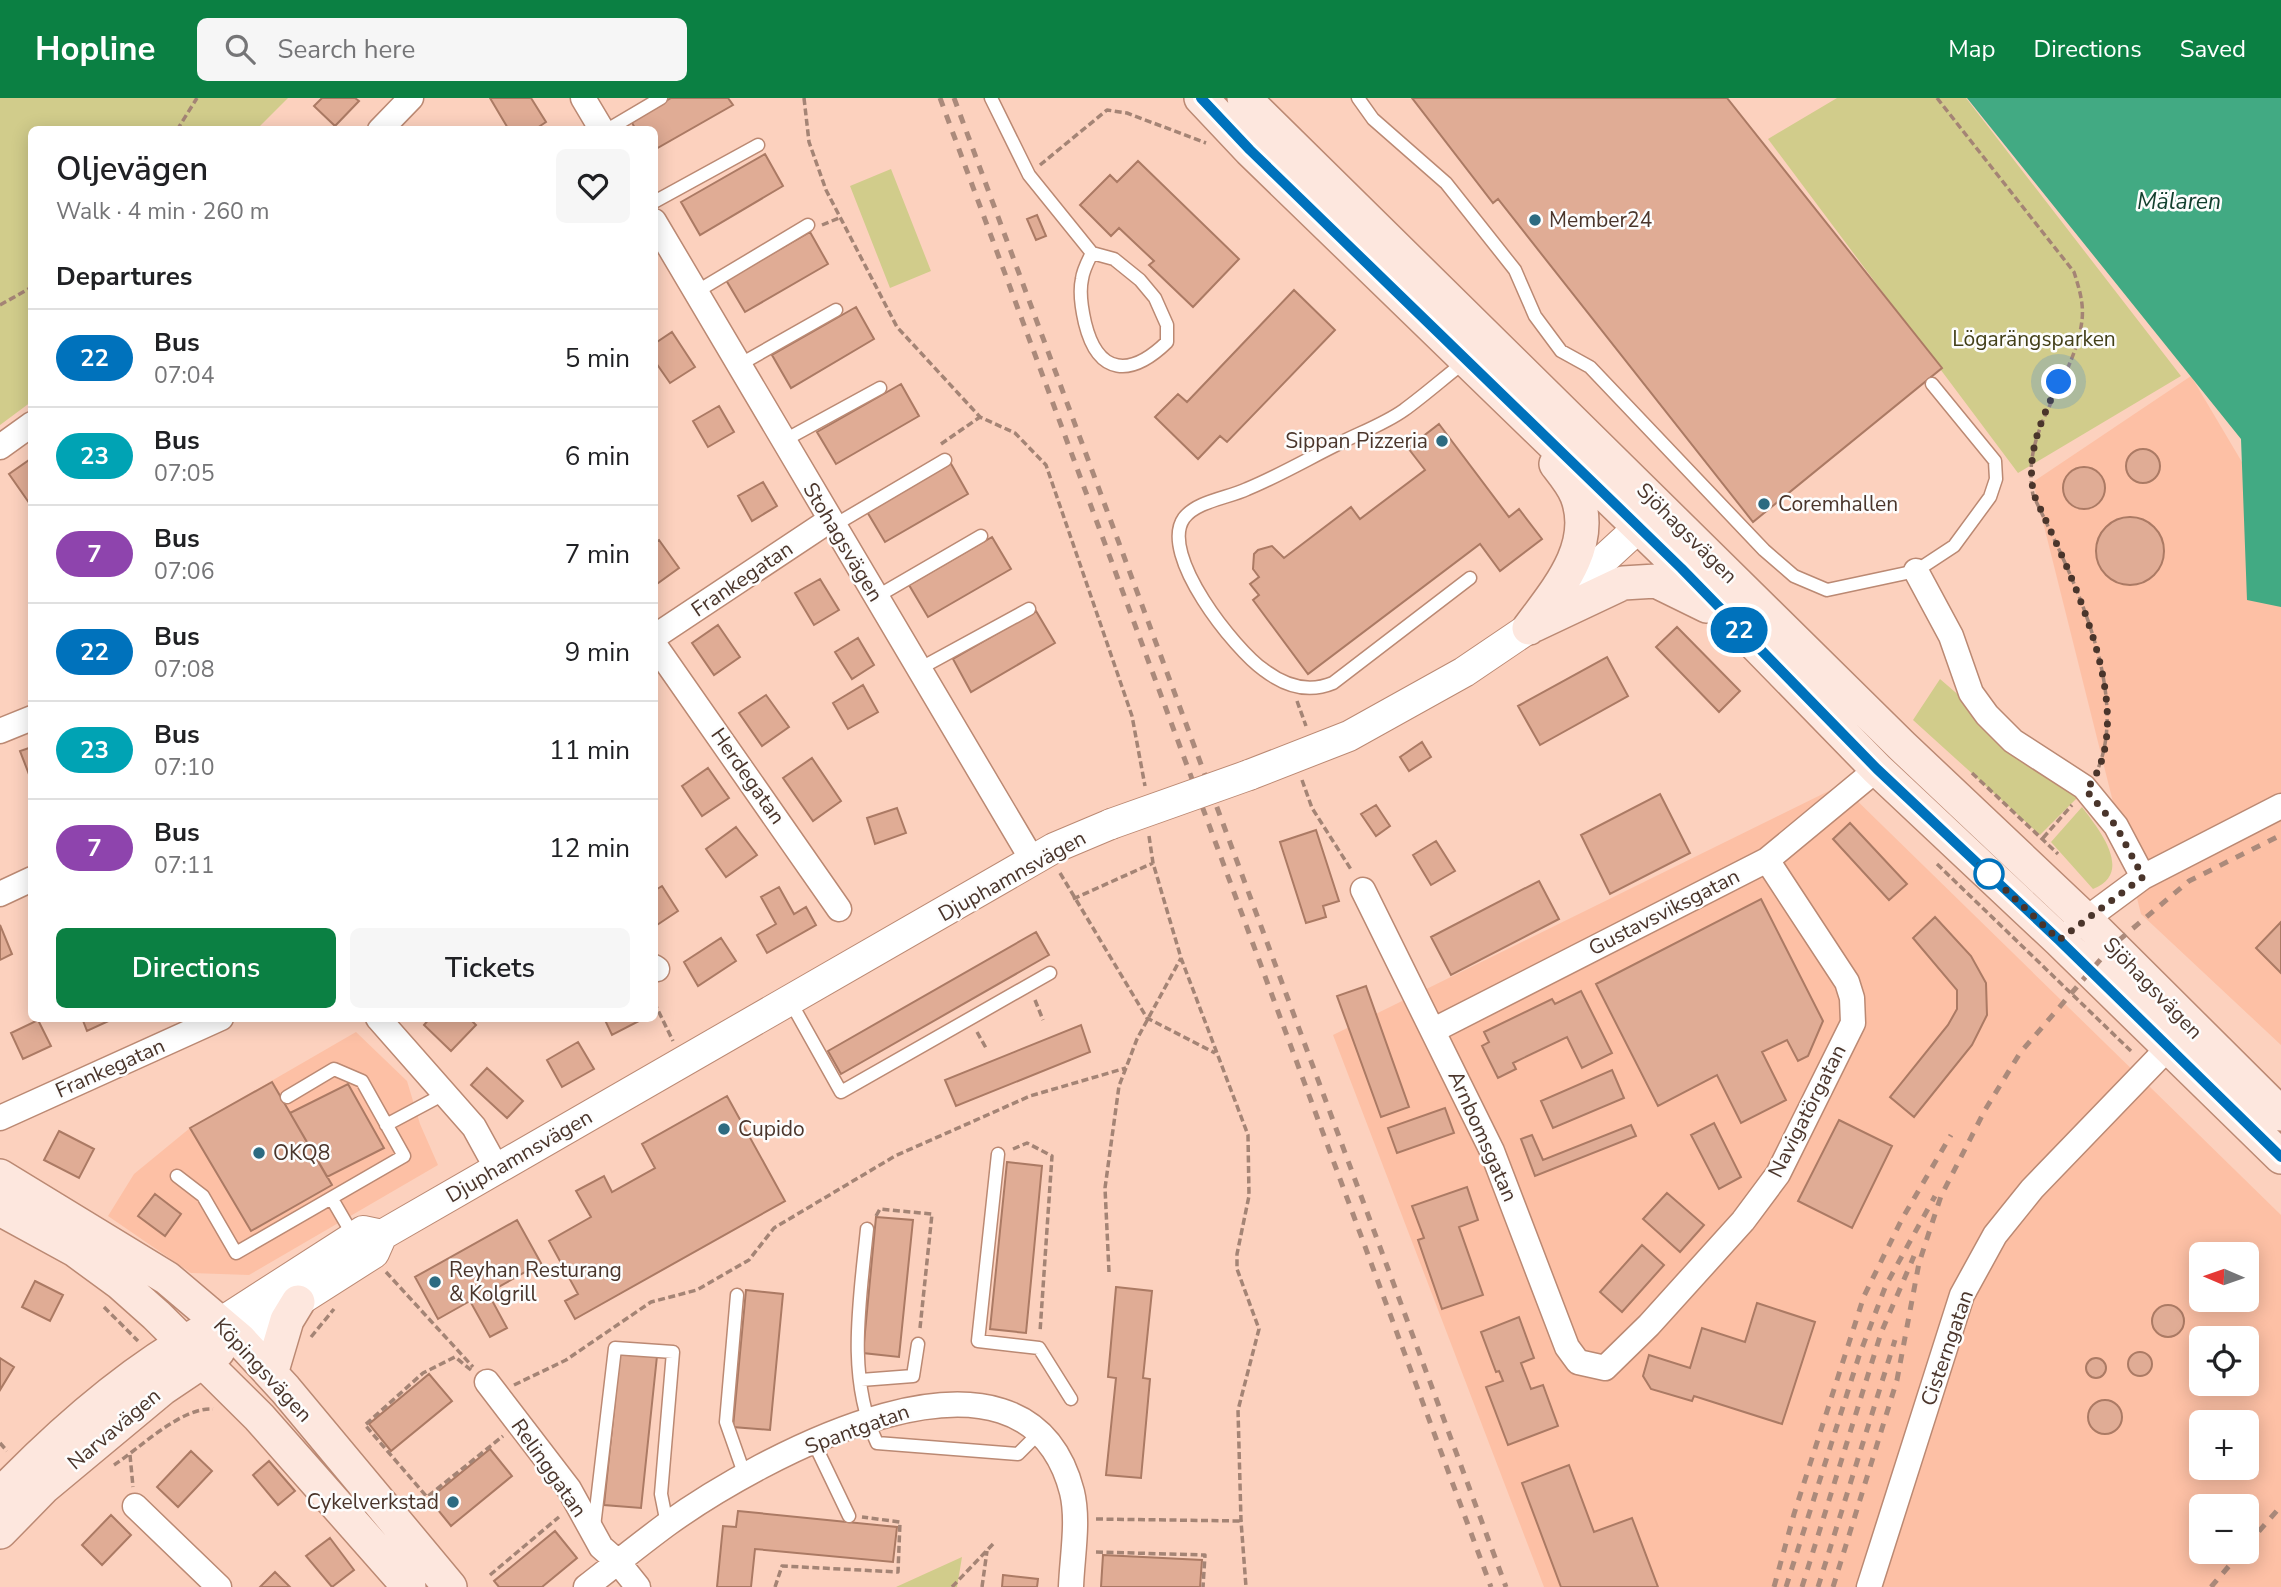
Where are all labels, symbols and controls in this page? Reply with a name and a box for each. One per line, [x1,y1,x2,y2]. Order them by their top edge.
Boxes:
search box [197,18,687,81]
text: Hopline [35,27,155,72]
icon: search [221,30,259,68]
text: Search here [277,32,415,67]
text: Map [1948,33,1995,65]
text: Directions [2033,33,2142,65]
text: Saved [2180,33,2246,65]
text: Oljevägen [56,147,208,192]
button: heart [556,149,630,223]
water label: Mälaren [2137,186,2221,217]
text: Walk · 4 min · 260 m [56,196,269,227]
place label: Member24 [1549,206,1652,234]
marker: Member24 [1527,212,1543,228]
text: Departures [56,259,192,294]
text: Bus [154,325,200,360]
park label: Lögarängsparken [1952,325,2116,353]
text: 5 min [565,341,630,376]
text: 22 [80,342,109,374]
text: 07:04 [154,360,214,391]
your location [2041,364,2076,399]
text: Bus [154,423,200,458]
place label: Sippan Pizzeria [1285,427,1428,455]
marker: Sippan Pizzeria [1434,433,1450,449]
text: 6 min [565,439,630,474]
text: 23 [80,440,109,472]
text: 07:05 [154,458,214,489]
street label: Sjöhagsvägen [1630,476,1744,590]
street label: Stohagsvägen [796,477,890,607]
place label: Coremhallen [1778,490,1898,518]
marker: Coremhallen [1756,496,1772,512]
text: Bus [154,521,200,556]
street label: Frankegatan [686,535,798,623]
text: 7 min [565,537,630,572]
text: 7 [87,538,102,570]
text: 07:06 [154,556,214,587]
line badge: 22 [1708,607,1770,653]
text: 22 [1725,614,1753,646]
text: Bus [154,619,200,654]
text: 9 min [565,635,630,670]
text: 22 [80,636,109,668]
text: 07:08 [154,654,214,685]
text: Bus [154,717,200,752]
street label: Herdegatan [704,722,792,830]
text: 11 min [549,733,630,768]
text: 23 [80,734,109,766]
text: 07:10 [154,752,214,783]
text: Bus [154,815,200,850]
street label: Djuphamnsvägen [933,824,1091,928]
text: 12 min [549,831,630,866]
text: 7 [87,832,102,864]
text: 07:11 [154,850,214,881]
unlabelled marker [1974,859,2004,889]
street label: Gustavsviksgatan [1584,862,1744,962]
button: Directions [56,928,336,1008]
button: Tickets [350,928,630,1008]
street label: Sjöhagsvägen [2097,931,2209,1045]
street label: Frankegatan [51,1031,169,1105]
street label: Navigatörgatan [1761,1040,1853,1182]
street label: Arnbomsgatan [1442,1066,1524,1206]
street label: Djuphamnsvägen [441,1103,597,1209]
place label: Cupido [738,1115,805,1143]
marker: Cupido [716,1121,732,1137]
place label: OKQ8 [273,1139,330,1167]
marker: OKQ8 [251,1145,267,1161]
north arrow [2189,1242,2259,1312]
map controls [2189,1242,2259,1564]
place label: Reyhan Resturang & Kolgrill [449,1256,622,1308]
marker: Reyhan Resturang & Kolgrill [427,1274,443,1290]
street label: Cisterngatan [1914,1286,1980,1410]
street label: Köpingsvägen [207,1312,319,1428]
button: locate [2189,1326,2259,1396]
street label: Narvavägen [61,1382,167,1476]
street label: Spantgatan [801,1397,913,1461]
button: + [2189,1410,2259,1480]
street label: Relinggatan [505,1413,593,1523]
place label: Cykelverkstad [307,1488,439,1516]
marker: Cykelverkstad [445,1494,461,1510]
button: − [2189,1494,2259,1564]

